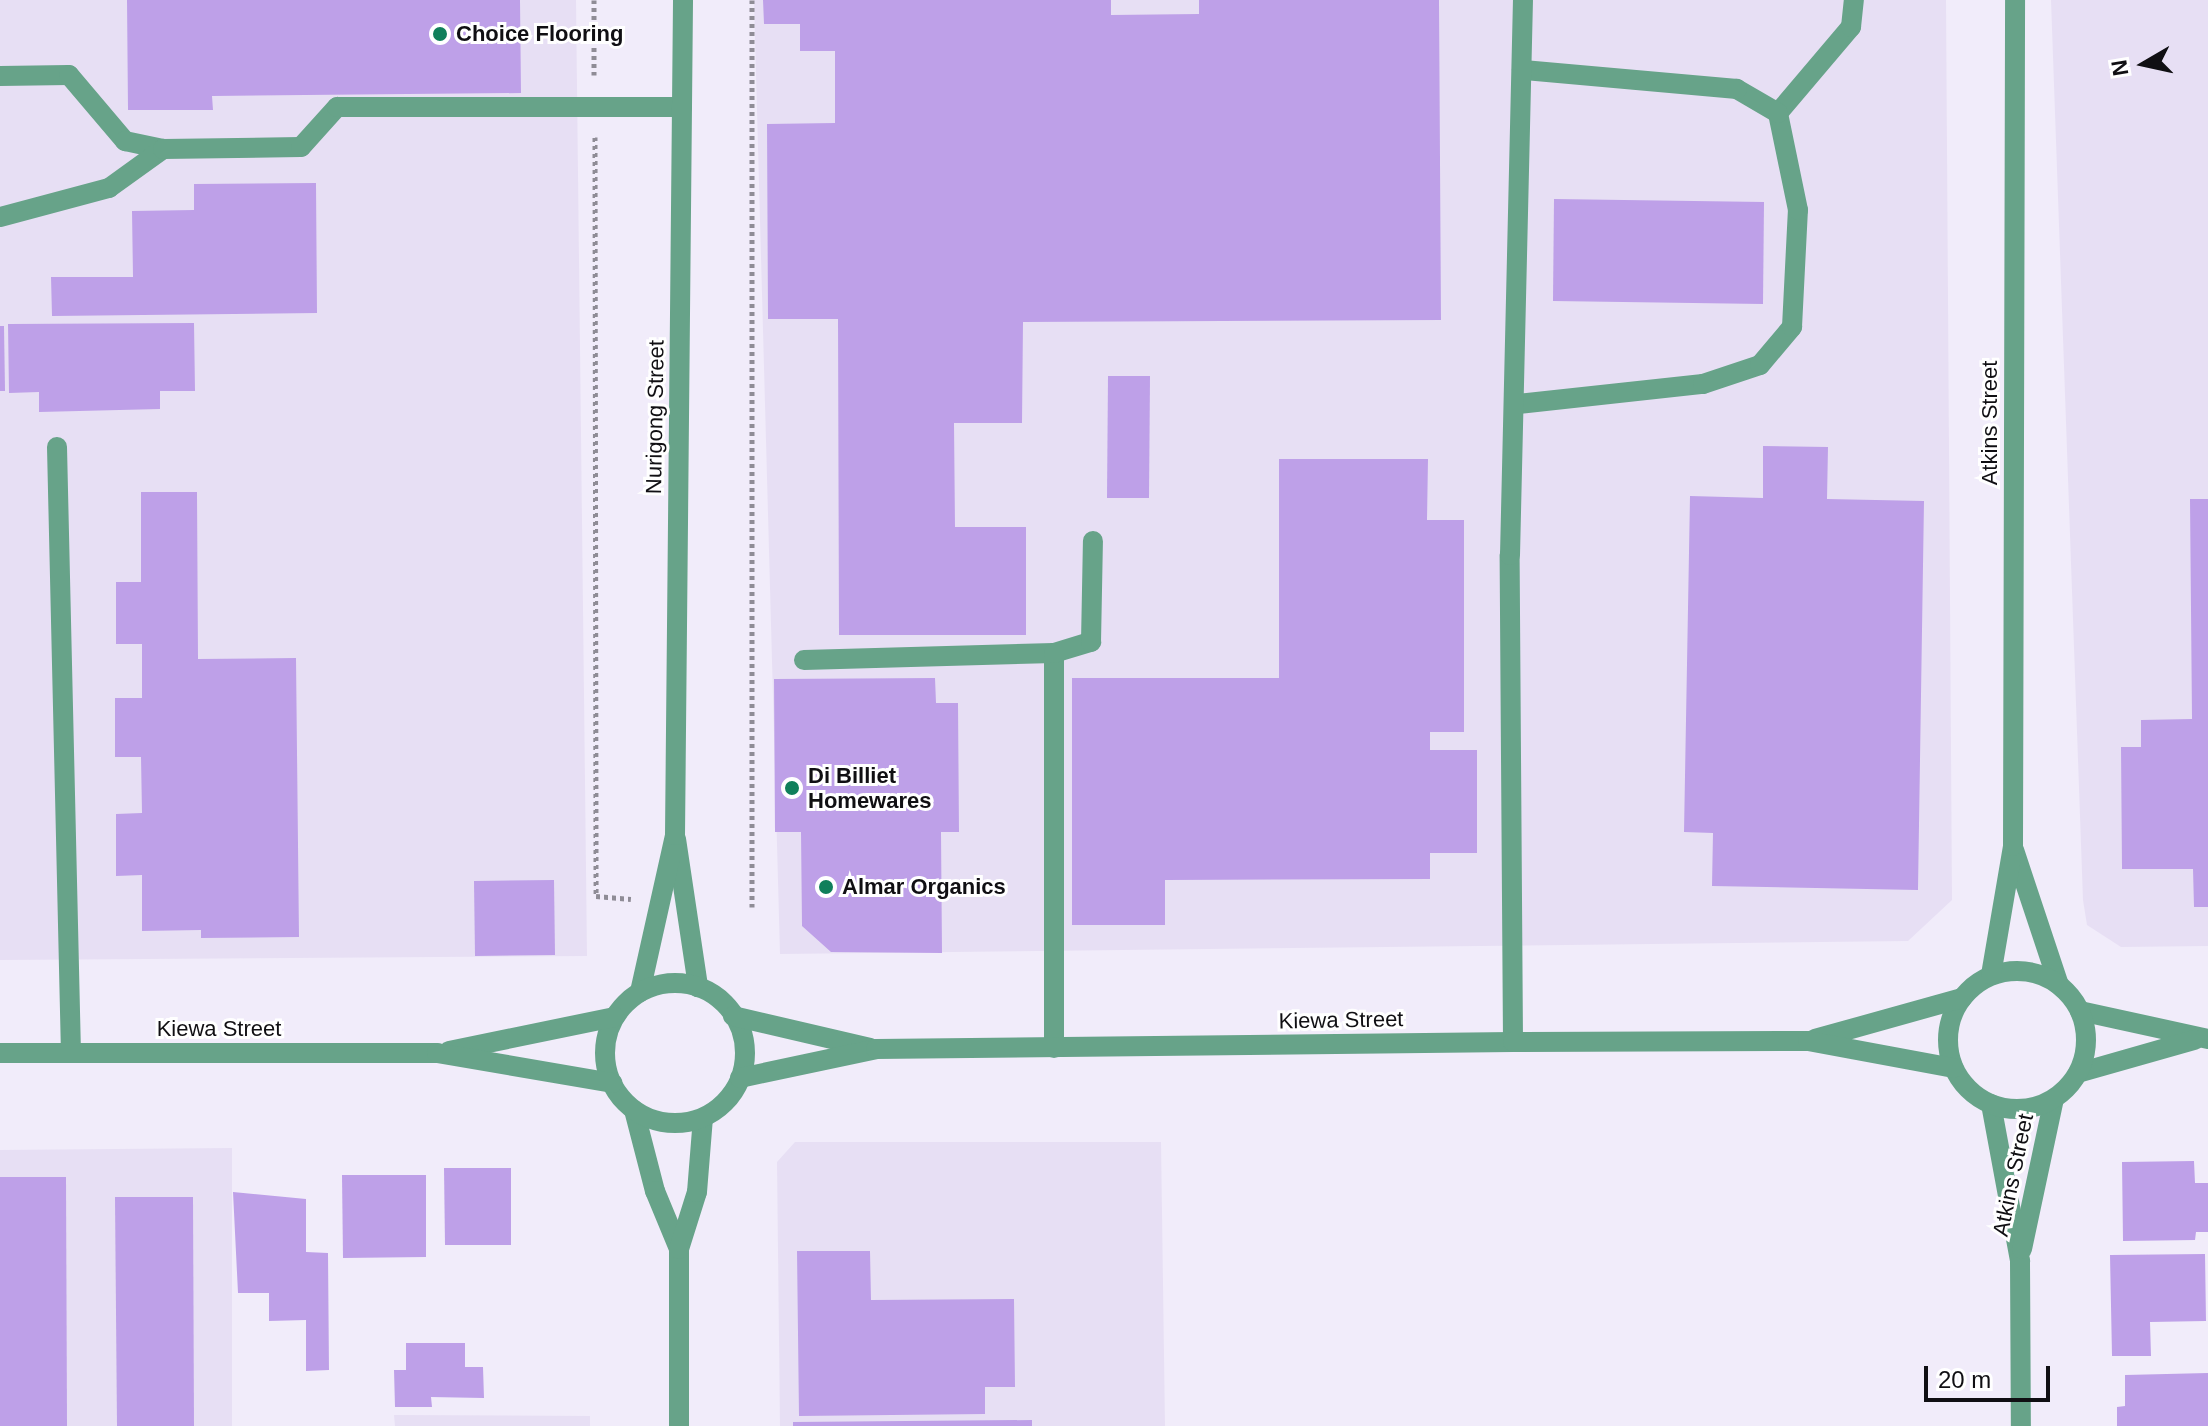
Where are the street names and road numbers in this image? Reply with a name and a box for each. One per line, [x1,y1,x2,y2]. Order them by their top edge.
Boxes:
street label: Nurigong Street [640,340,670,494]
street label: Atkins Street [1977,361,2003,485]
street label: Kiewa Street [1278,1006,1404,1034]
street label: Kiewa Street [157,1016,281,1042]
street label: Atkins Street [1987,1111,2039,1239]

